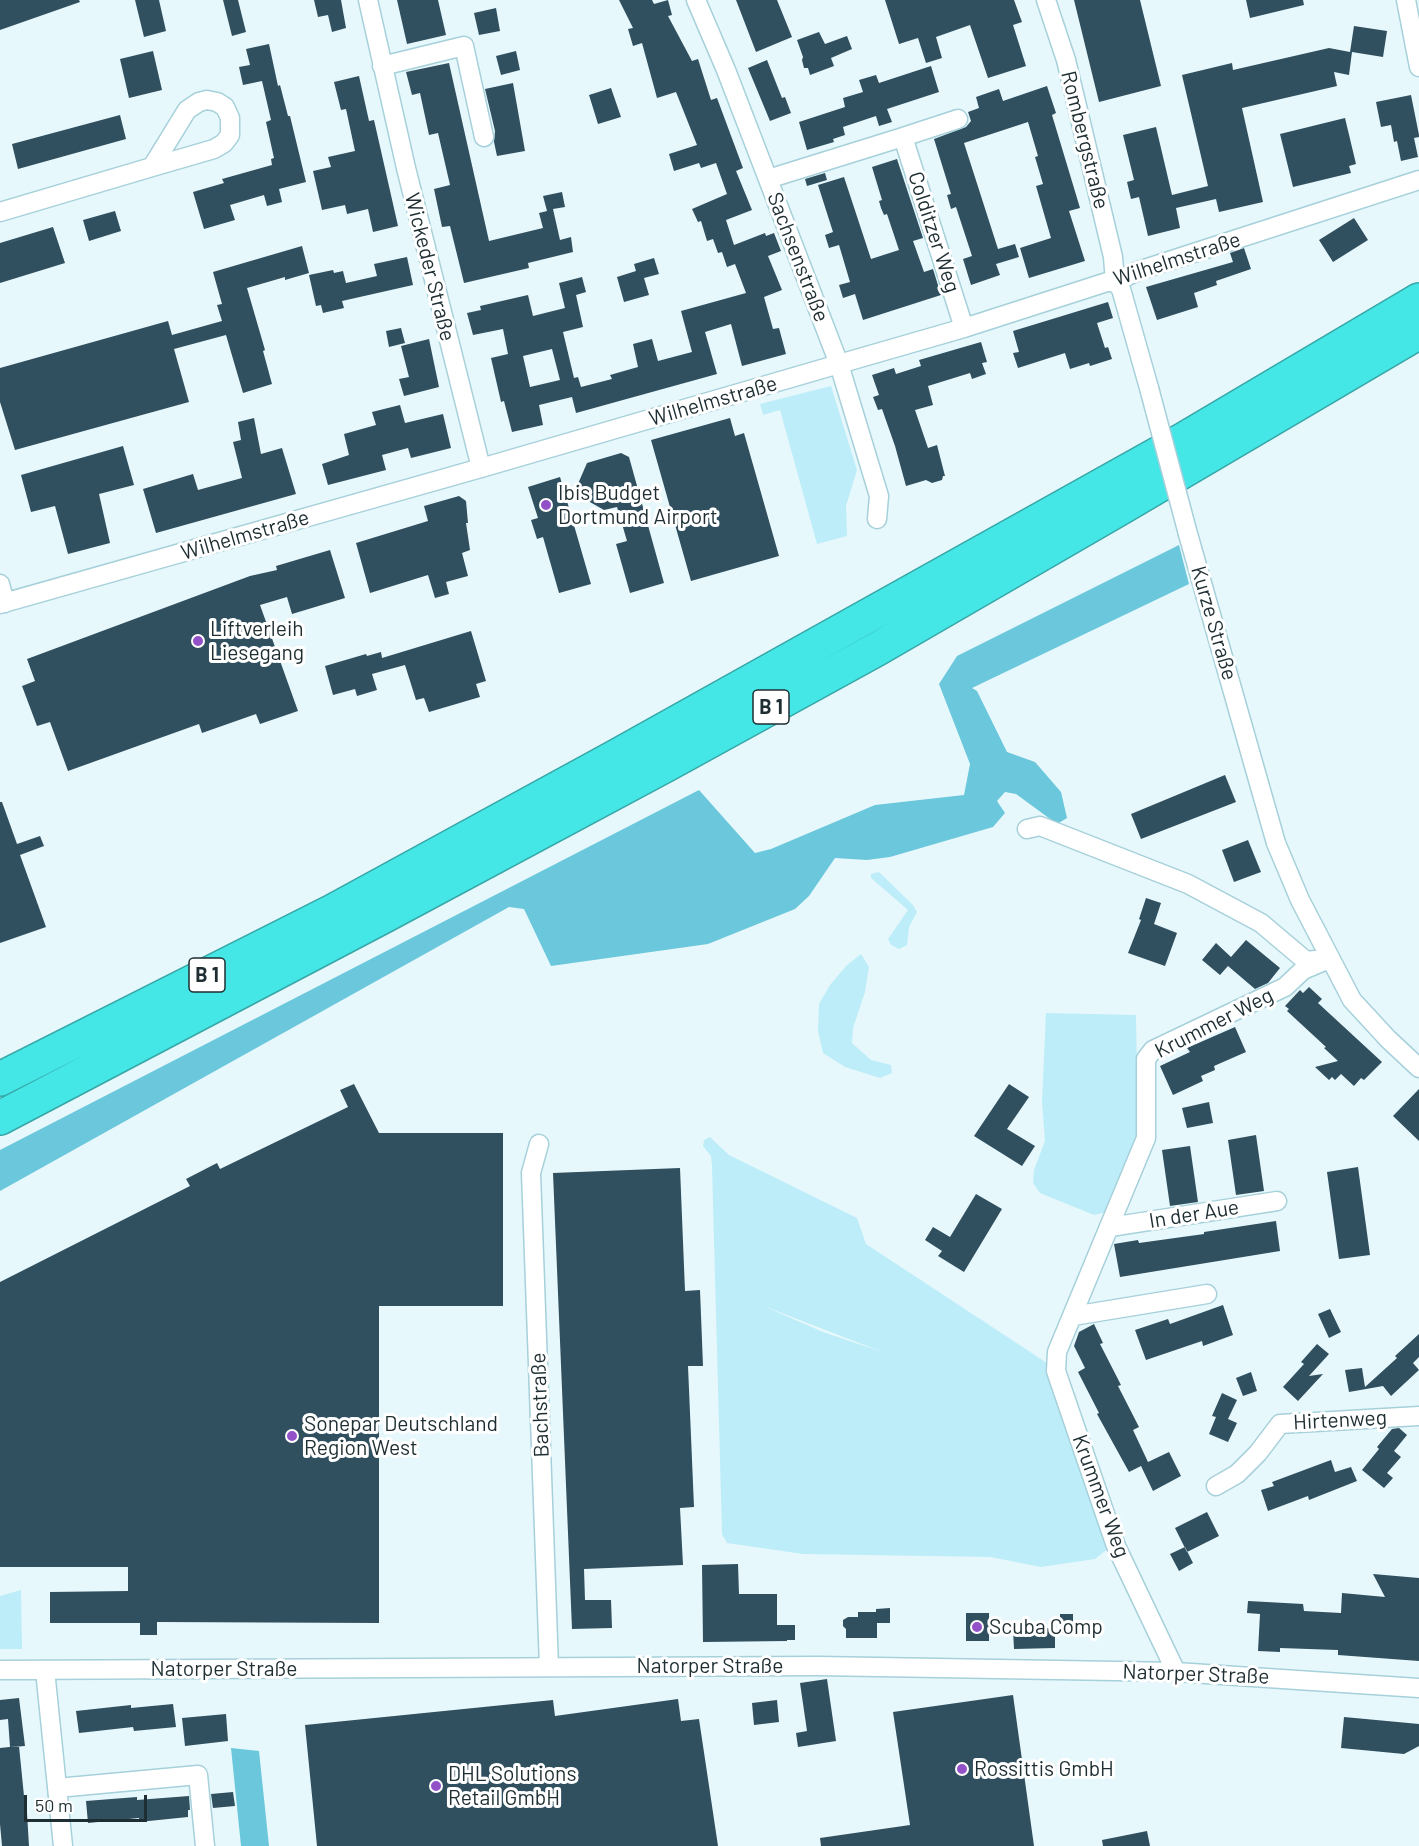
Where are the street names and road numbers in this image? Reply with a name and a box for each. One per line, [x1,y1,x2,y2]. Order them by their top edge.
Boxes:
street label: Rombergstraße [1056,68,1114,212]
street label: Colditzer Weg [903,168,965,296]
street label: Sachsenstraße [762,189,834,325]
street label: Wickeder Straße [399,190,461,344]
street label: Wilhelmstraße [1110,227,1244,291]
street label: Wilhelmstraße [646,371,780,431]
street label: Wilhelmstraße [178,505,312,565]
street label: Kurze Straße [1186,563,1242,683]
road number: B 1 [753,690,789,724]
road number: B 1 [189,958,225,992]
street label: Krummer Weg [1151,982,1277,1064]
street label: In der Aue [1147,1194,1241,1234]
street label: Bachstraße [526,1352,554,1458]
street label: Hirtenweg [1292,1405,1388,1435]
street label: Krummer Weg [1067,1431,1135,1561]
street label: Natorper Straße [637,1653,783,1679]
street label: Natorper Straße [151,1656,297,1682]
street label: Natorper Straße [1122,1659,1270,1689]

